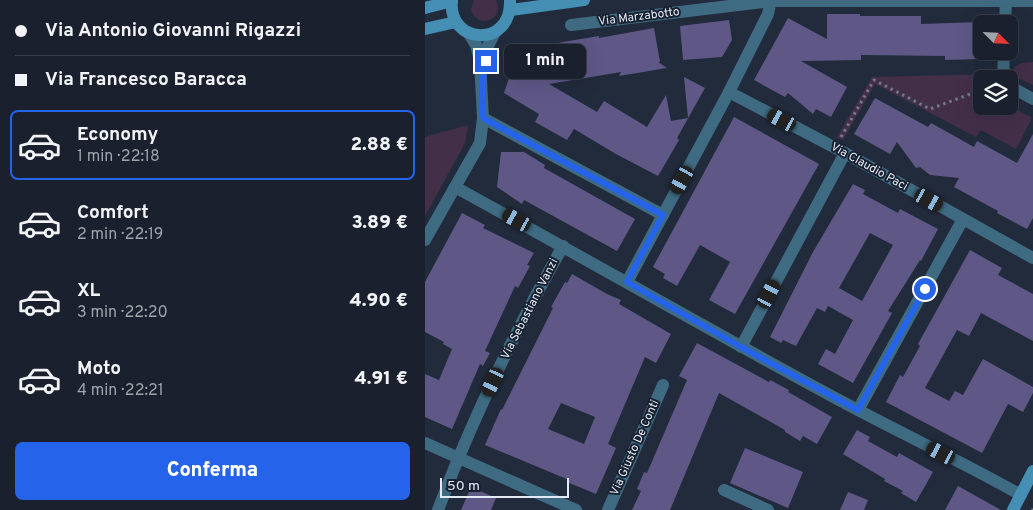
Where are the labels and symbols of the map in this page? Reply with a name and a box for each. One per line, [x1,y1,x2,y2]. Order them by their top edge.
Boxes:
street label: Via Marzabotto [597,4,681,30]
north arrow [973,15,1017,60]
callout: 1 min [503,44,586,78]
route end [475,50,497,72]
car [765,106,798,134]
street label: Via Claudio Paci [827,139,911,195]
car [668,163,695,197]
car [912,186,945,214]
car [500,206,533,234]
street label: Via Sebastiano Vanzi [498,256,562,362]
car [755,277,782,311]
route start [914,278,936,300]
car [479,365,506,399]
street label: Via Giusto De Conti [607,398,663,498]
car [924,440,957,466]
scale bar [440,475,569,498]

